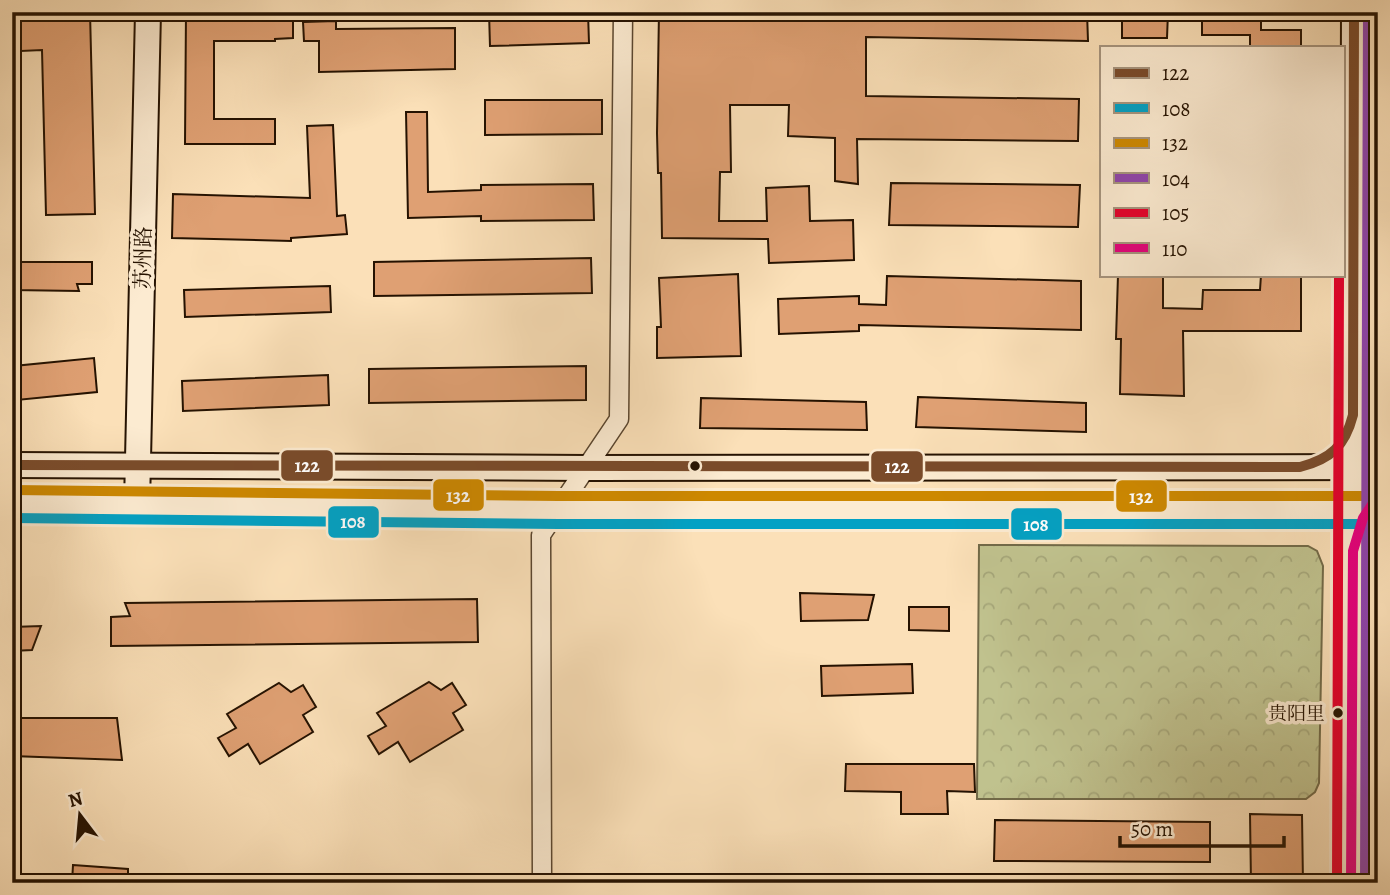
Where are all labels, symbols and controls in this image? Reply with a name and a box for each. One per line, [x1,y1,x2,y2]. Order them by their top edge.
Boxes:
legend [1100,46,1344,276]
text: 122 [1162,59,1189,87]
text: 108 [1162,95,1191,123]
text: 132 [1162,129,1188,157]
text: 104 [1162,165,1190,193]
text: 105 [1162,199,1189,227]
street label: 苏州路 [128,226,158,290]
text: 110 [1162,235,1188,263]
line badge: 122 [280,449,334,482]
line badge: 122 [870,450,924,483]
text: 122 [294,453,320,479]
text: 122 [884,454,910,480]
unlabelled marker [688,459,702,473]
line badge: 132 [432,478,485,512]
line badge: 132 [1115,479,1168,513]
text: 132 [446,483,470,509]
text: 132 [1129,484,1153,510]
line badge: 108 [327,505,380,539]
line badge: 108 [1010,507,1063,541]
text: 108 [340,509,366,535]
text: 108 [1023,512,1049,538]
place label: 贵阳里 [1268,701,1325,727]
marker: 贵阳里 [1331,706,1345,720]
north arrow [46,780,116,850]
text: N [65,785,86,814]
scale bar [1120,804,1285,848]
text: 50 m [1131,815,1173,843]

